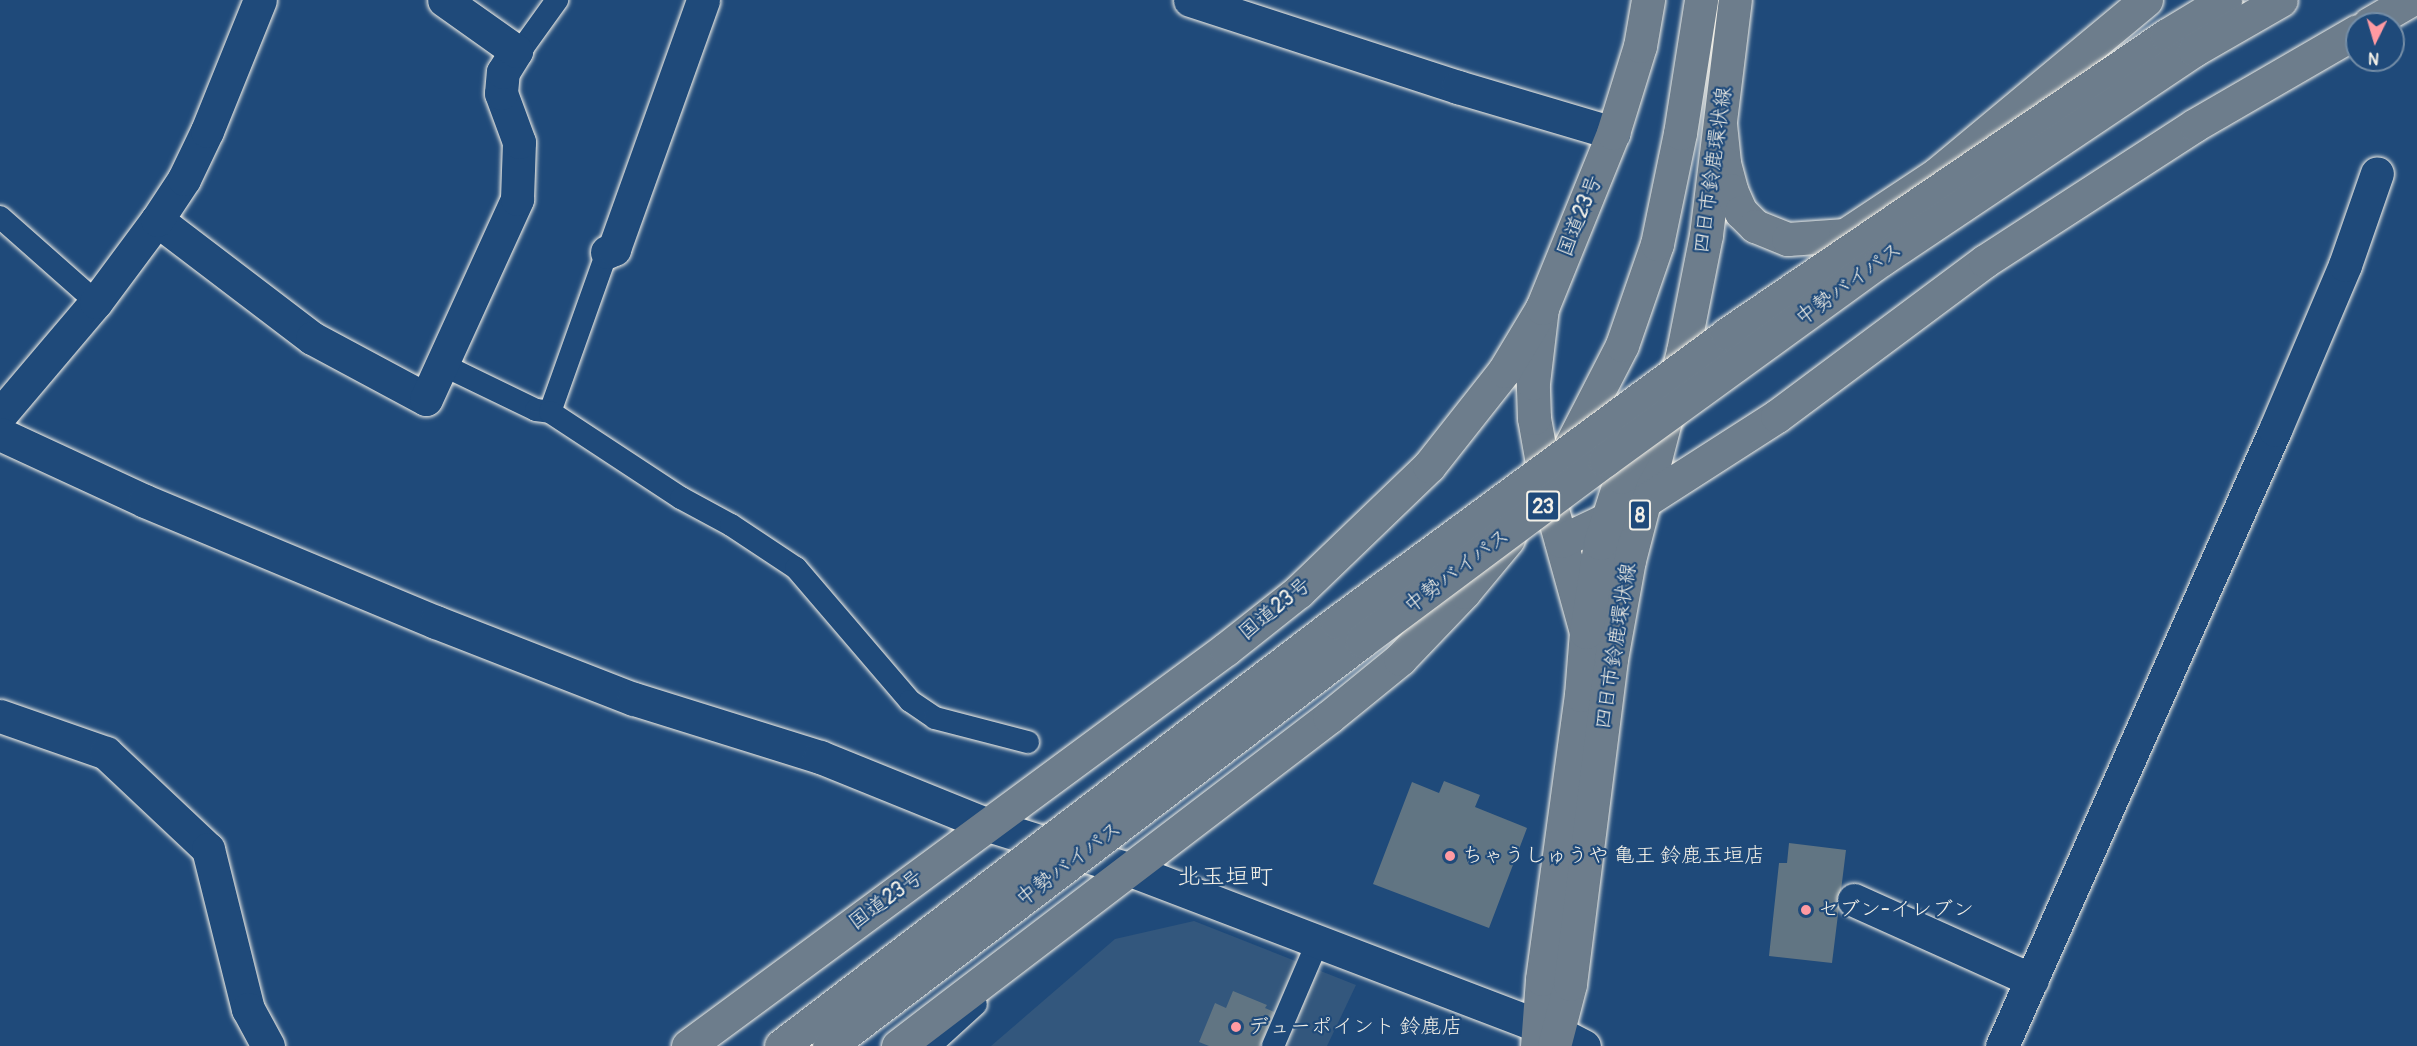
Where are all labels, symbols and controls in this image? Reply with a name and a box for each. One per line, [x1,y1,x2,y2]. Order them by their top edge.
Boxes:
north arrow [2345,12,2405,72]
text: N [2367,48,2380,68]
street label: 四日市鈴鹿環状線 [1689,85,1737,255]
street label: 国道23号 [1552,171,1608,261]
street label: 中勢バイパス [1791,237,1907,331]
road number: 23 [1525,489,1561,523]
road number: 8 [1628,498,1652,532]
street label: 中勢バイパス [1399,523,1515,619]
street label: 四日市鈴鹿環状線 [1590,561,1642,731]
street label: 国道23号 [1234,572,1316,646]
street label: 中勢バイパス [1011,816,1127,912]
place label: ちゃうしゅうや 亀王 鈴鹿玉垣店 [1462,843,1765,869]
marker: ちゃうしゅうや 亀王 鈴鹿玉垣店 [1443,849,1457,863]
district label: 北玉垣町 [1177,863,1273,891]
street label: 国道23号 [844,865,928,935]
place label: セブン-イレブン [1818,897,1974,923]
marker: セブン-イレブン [1799,903,1813,917]
place label: デューポイント 鈴鹿店 [1248,1014,1463,1040]
marker: デューポイント 鈴鹿店 [1229,1020,1243,1034]

